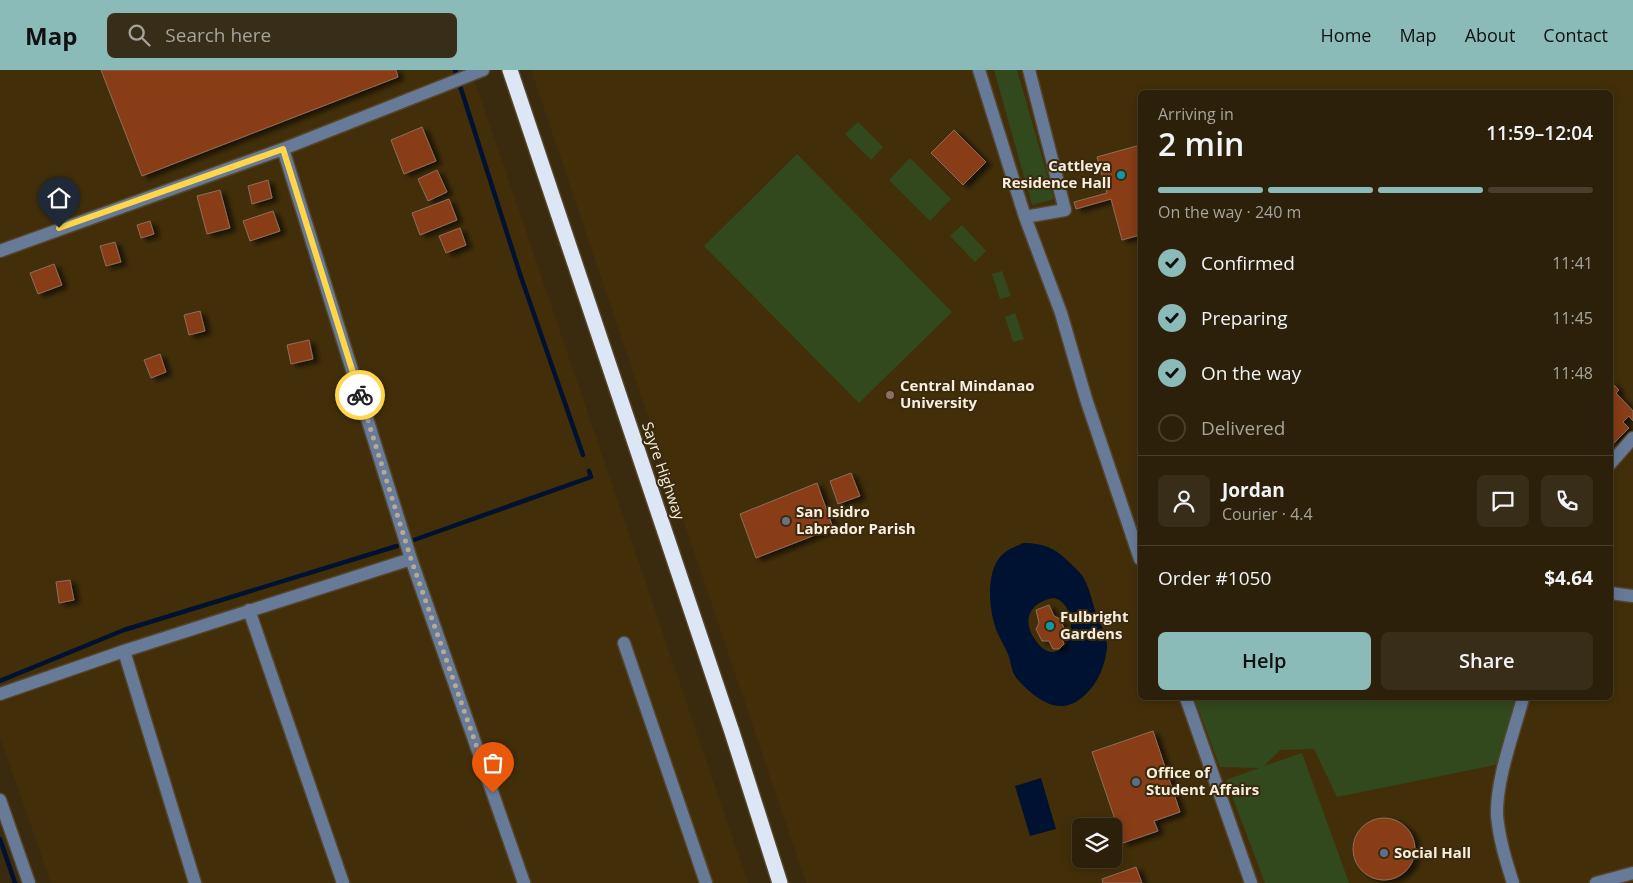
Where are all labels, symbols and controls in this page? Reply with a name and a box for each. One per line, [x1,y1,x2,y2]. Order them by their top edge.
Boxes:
search box [107,13,457,58]
text: Map [25,19,77,52]
icon: search [125,21,153,49]
text: Search here [165,22,271,48]
text: Home [1321,23,1371,47]
text: Map [1399,23,1437,47]
text: About [1465,23,1515,47]
text: Contact [1543,23,1608,47]
text: Arriving in [1158,103,1234,125]
text: 11:59–12:04 [1486,120,1593,146]
text: 2 min [1158,122,1244,165]
place label: Cattleya Residence Hall [1002,155,1111,192]
marker: Cattleya Residence Hall [1115,169,1127,181]
pin [38,177,80,228]
icon: home [45,184,73,212]
text: On the way · 240 m [1158,201,1301,223]
icon: check [1158,249,1186,277]
text: Confirmed [1201,250,1295,276]
text: 11:41 [1552,252,1593,274]
icon: check [1158,304,1186,332]
text: Preparing [1201,305,1288,331]
text: 11:45 [1552,307,1593,329]
icon: check [1158,359,1186,387]
text: On the way [1201,360,1301,386]
text: 11:48 [1552,362,1593,384]
courier [335,370,385,420]
place label: Central Mindanao University [900,375,1034,412]
icon: bike [346,381,374,409]
marker: Central Mindanao University [884,389,896,401]
text: Delivered [1201,415,1285,441]
street label: Sayre Highway [638,419,690,523]
button: person [1158,475,1210,527]
button: chat [1477,475,1529,527]
button: phone [1541,475,1593,527]
text: Jordan [1222,477,1285,503]
place label: San Isidro Labrador Parish [796,501,916,538]
text: Courier · 4.4 [1222,503,1313,525]
marker: San Isidro Labrador Parish [780,515,792,527]
text: Order #1050 [1158,565,1271,591]
text: $4.64 [1544,565,1593,591]
place label: Fulbright Gardens [1060,606,1129,643]
marker: Fulbright Gardens [1044,620,1056,632]
button: Help [1158,632,1371,690]
button: Share [1381,632,1593,690]
pin [472,742,514,793]
icon: bag [479,749,507,777]
place label: Office of Student Affairs [1146,762,1259,799]
marker: Office of Student Affairs [1130,776,1142,788]
map controls [1072,818,1122,868]
button: layers [1072,818,1122,868]
place label: Social Hall [1394,842,1471,862]
marker: Social Hall [1378,847,1390,859]

